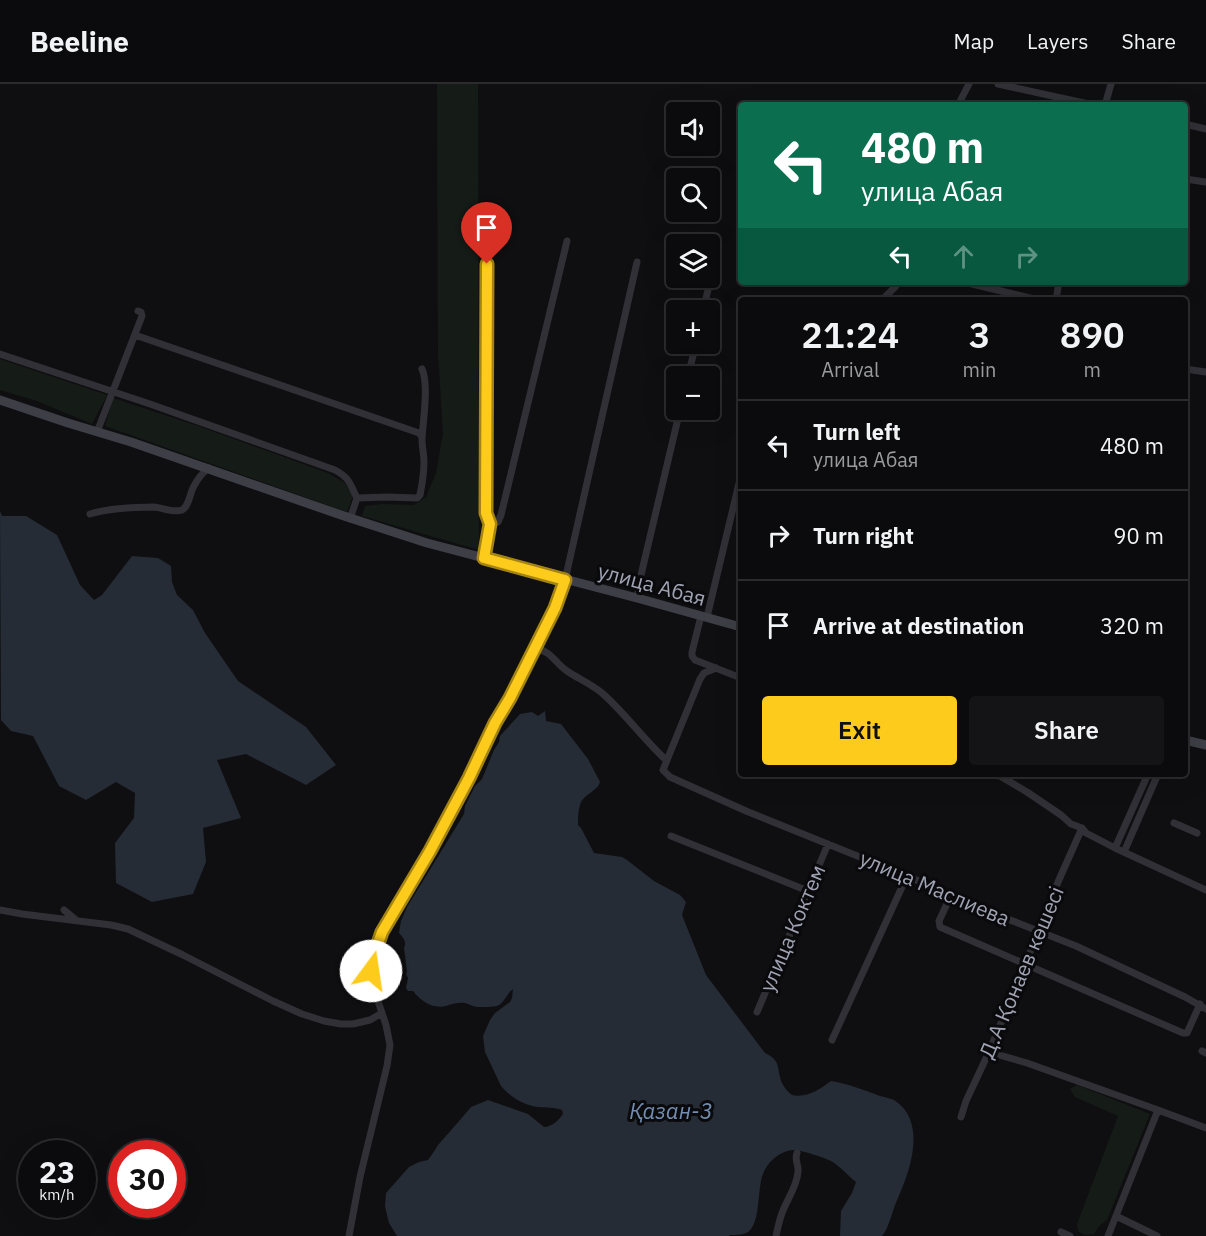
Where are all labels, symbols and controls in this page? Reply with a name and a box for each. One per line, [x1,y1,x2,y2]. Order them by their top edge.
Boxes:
text: Beeline [30,23,129,60]
text: Map [954,27,994,55]
text: Layers [1027,27,1089,55]
text: Share [1122,27,1176,55]
map controls [666,102,720,420]
button: sound [666,102,720,156]
text: 480 m [861,120,984,175]
icon: left [762,126,840,204]
button: search [666,168,720,222]
text: улица Абая [861,173,1004,208]
pin [461,202,512,264]
icon: arrive [470,211,503,244]
button: layers [666,234,720,288]
icon: left [884,240,917,273]
icon: ahead [947,240,980,273]
icon: right [1010,240,1043,273]
button: + [666,300,720,354]
text: 21:24 [801,311,899,358]
text: 3 [969,311,990,358]
text: 890 [1060,311,1125,358]
text: Arrival [821,356,879,383]
text: min [963,356,996,383]
text: m [1083,356,1101,383]
button: − [666,366,720,420]
text: Turn left [813,417,901,446]
icon: left [762,429,795,462]
text: 480 m [1100,431,1164,460]
text: улица Абая [813,446,919,473]
icon: right [762,519,795,552]
text: Turn right [813,521,914,550]
text: 90 m [1113,521,1164,550]
street label: улица Абая [595,556,709,612]
icon: arrive [762,609,795,642]
text: Arrive at destination [813,611,1024,640]
text: 320 m [1100,611,1164,640]
button: Exit [762,696,957,765]
button: Share [969,696,1164,765]
street label: улица Маслиева [856,844,1014,932]
street label: улица Коктем [753,860,831,996]
street label: Д.А Қонаев көшесі [972,882,1070,1062]
position arrow [339,939,403,1003]
water label: Қазан-3 [629,1096,713,1125]
speed limit sign: 30 [108,1140,186,1218]
text: 23 [39,1152,75,1191]
text: km/h [39,1185,75,1204]

